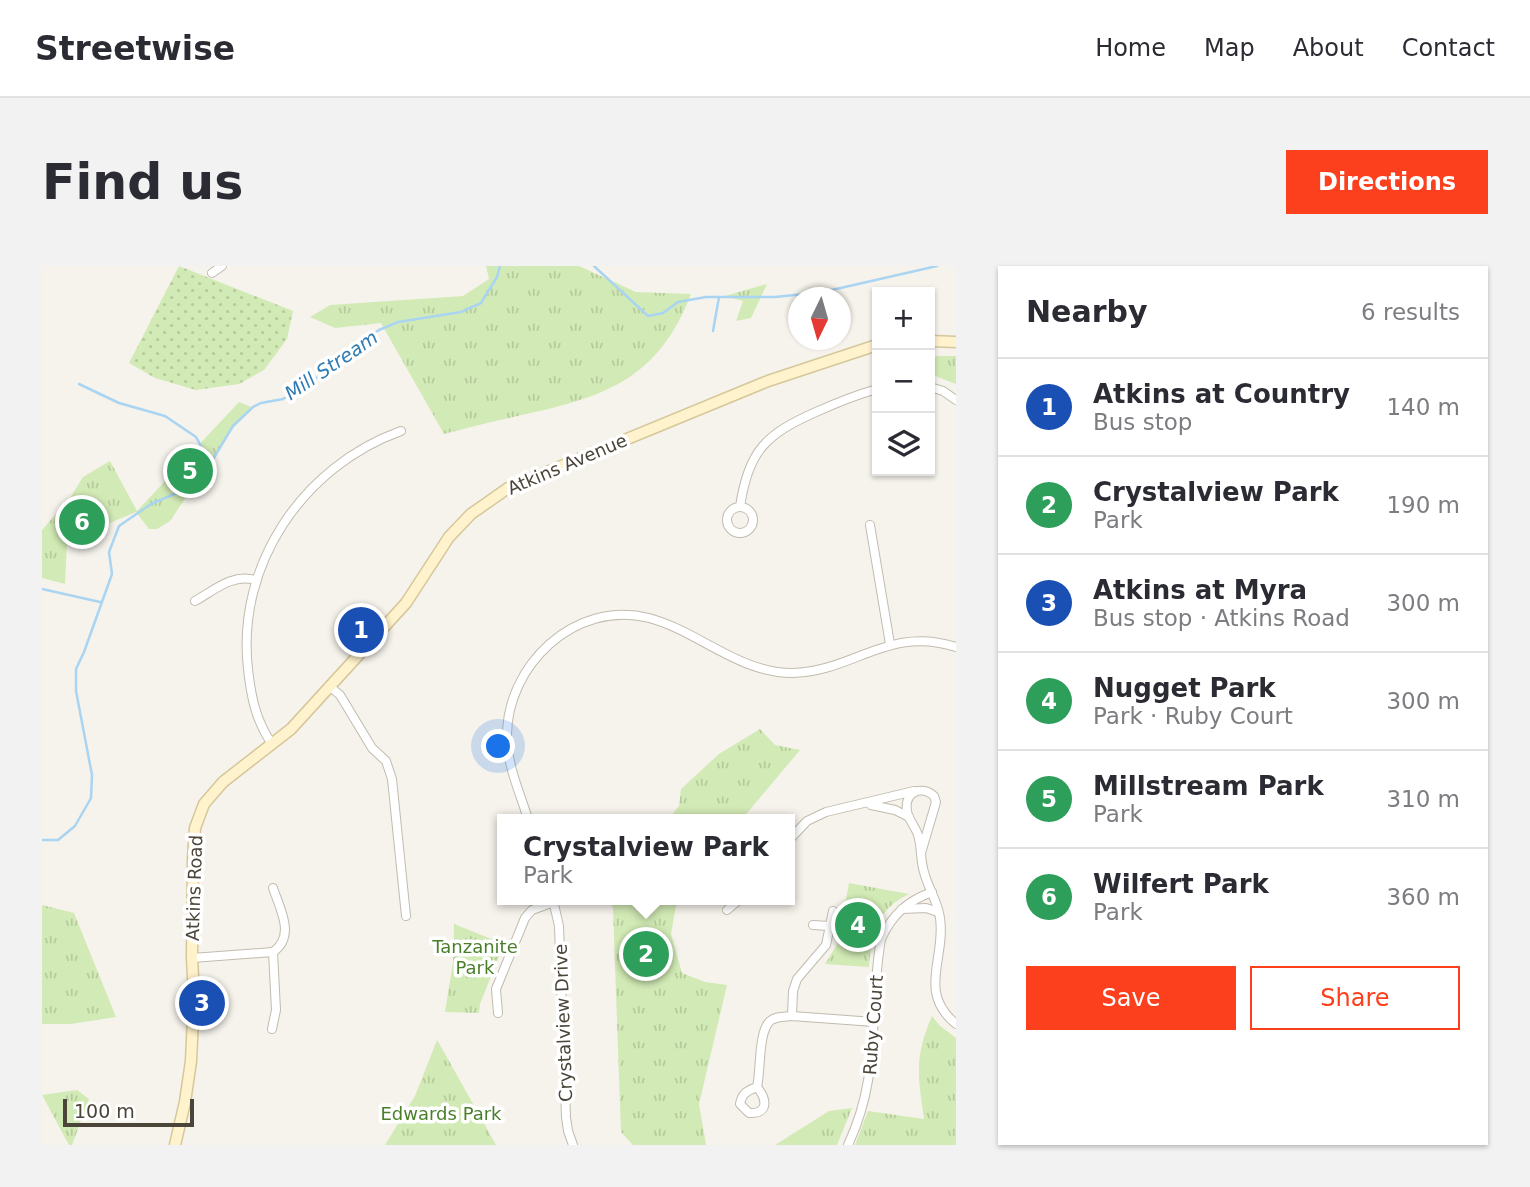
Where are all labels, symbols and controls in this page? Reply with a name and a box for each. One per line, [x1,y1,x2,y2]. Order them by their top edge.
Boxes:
text: Streetwise [35,29,235,68]
text: Home [1095,34,1166,62]
text: Map [1204,34,1255,62]
text: About [1293,34,1364,62]
text: Contact [1402,34,1495,62]
button: Directions [1286,150,1488,214]
text: Find us [42,154,243,211]
north arrow [788,287,851,350]
map controls [872,287,935,476]
button: + [872,287,935,350]
text: Nearby [1026,294,1148,329]
text: 6 results [1361,299,1460,325]
water label: Mill Stream [280,326,382,404]
button: − [872,350,935,413]
text: Atkins at Country [1093,379,1350,409]
text: 1 [1041,394,1057,420]
text: 140 m [1386,394,1460,420]
text: Bus stop [1093,409,1192,435]
button: layers [872,413,935,476]
street label: Atkins Avenue [504,429,630,499]
pin: 5 [167,445,213,497]
text: Crystalview Park [1093,477,1339,507]
text: 2 [1041,492,1057,518]
text: 190 m [1386,492,1460,518]
pin: 6 [59,496,105,548]
text: Park [1093,507,1143,533]
text: Atkins at Myra [1093,575,1307,605]
text: 3 [1041,590,1057,616]
text: 300 m [1386,590,1460,616]
pin: 1 [338,604,384,656]
text: Bus stop · Atkins Road [1093,605,1350,631]
text: Nugget Park [1093,673,1276,703]
text: 4 [1041,688,1057,714]
text: 300 m [1386,688,1460,714]
text: Park · Ruby Court [1093,703,1293,729]
your location [481,729,515,763]
text: Millstream Park [1093,771,1324,801]
text: 5 [1041,786,1057,812]
text: 310 m [1386,786,1460,812]
text: Park [1093,801,1143,827]
popup [497,814,795,905]
text: Crystalview Park [523,832,769,862]
street label: Atkins Road [182,835,206,941]
text: Park [523,862,573,888]
text: Wilfert Park [1093,869,1269,899]
text: 6 [1041,884,1057,910]
text: 360 m [1386,884,1460,910]
pin: 4 [835,899,881,951]
text: Park [1093,899,1143,925]
pin: 2 [623,928,669,980]
park label: Tanzanite Park [431,936,518,978]
street label: Crystalview Drive [550,944,576,1102]
button: Save [1026,966,1236,1030]
button: Share [1250,966,1460,1030]
street label: Ruby Court [859,974,887,1076]
pin: 3 [179,977,225,1029]
scale bar [63,1096,194,1128]
text: 100 m [74,1100,135,1122]
park label: Edwards Park [380,1103,502,1124]

